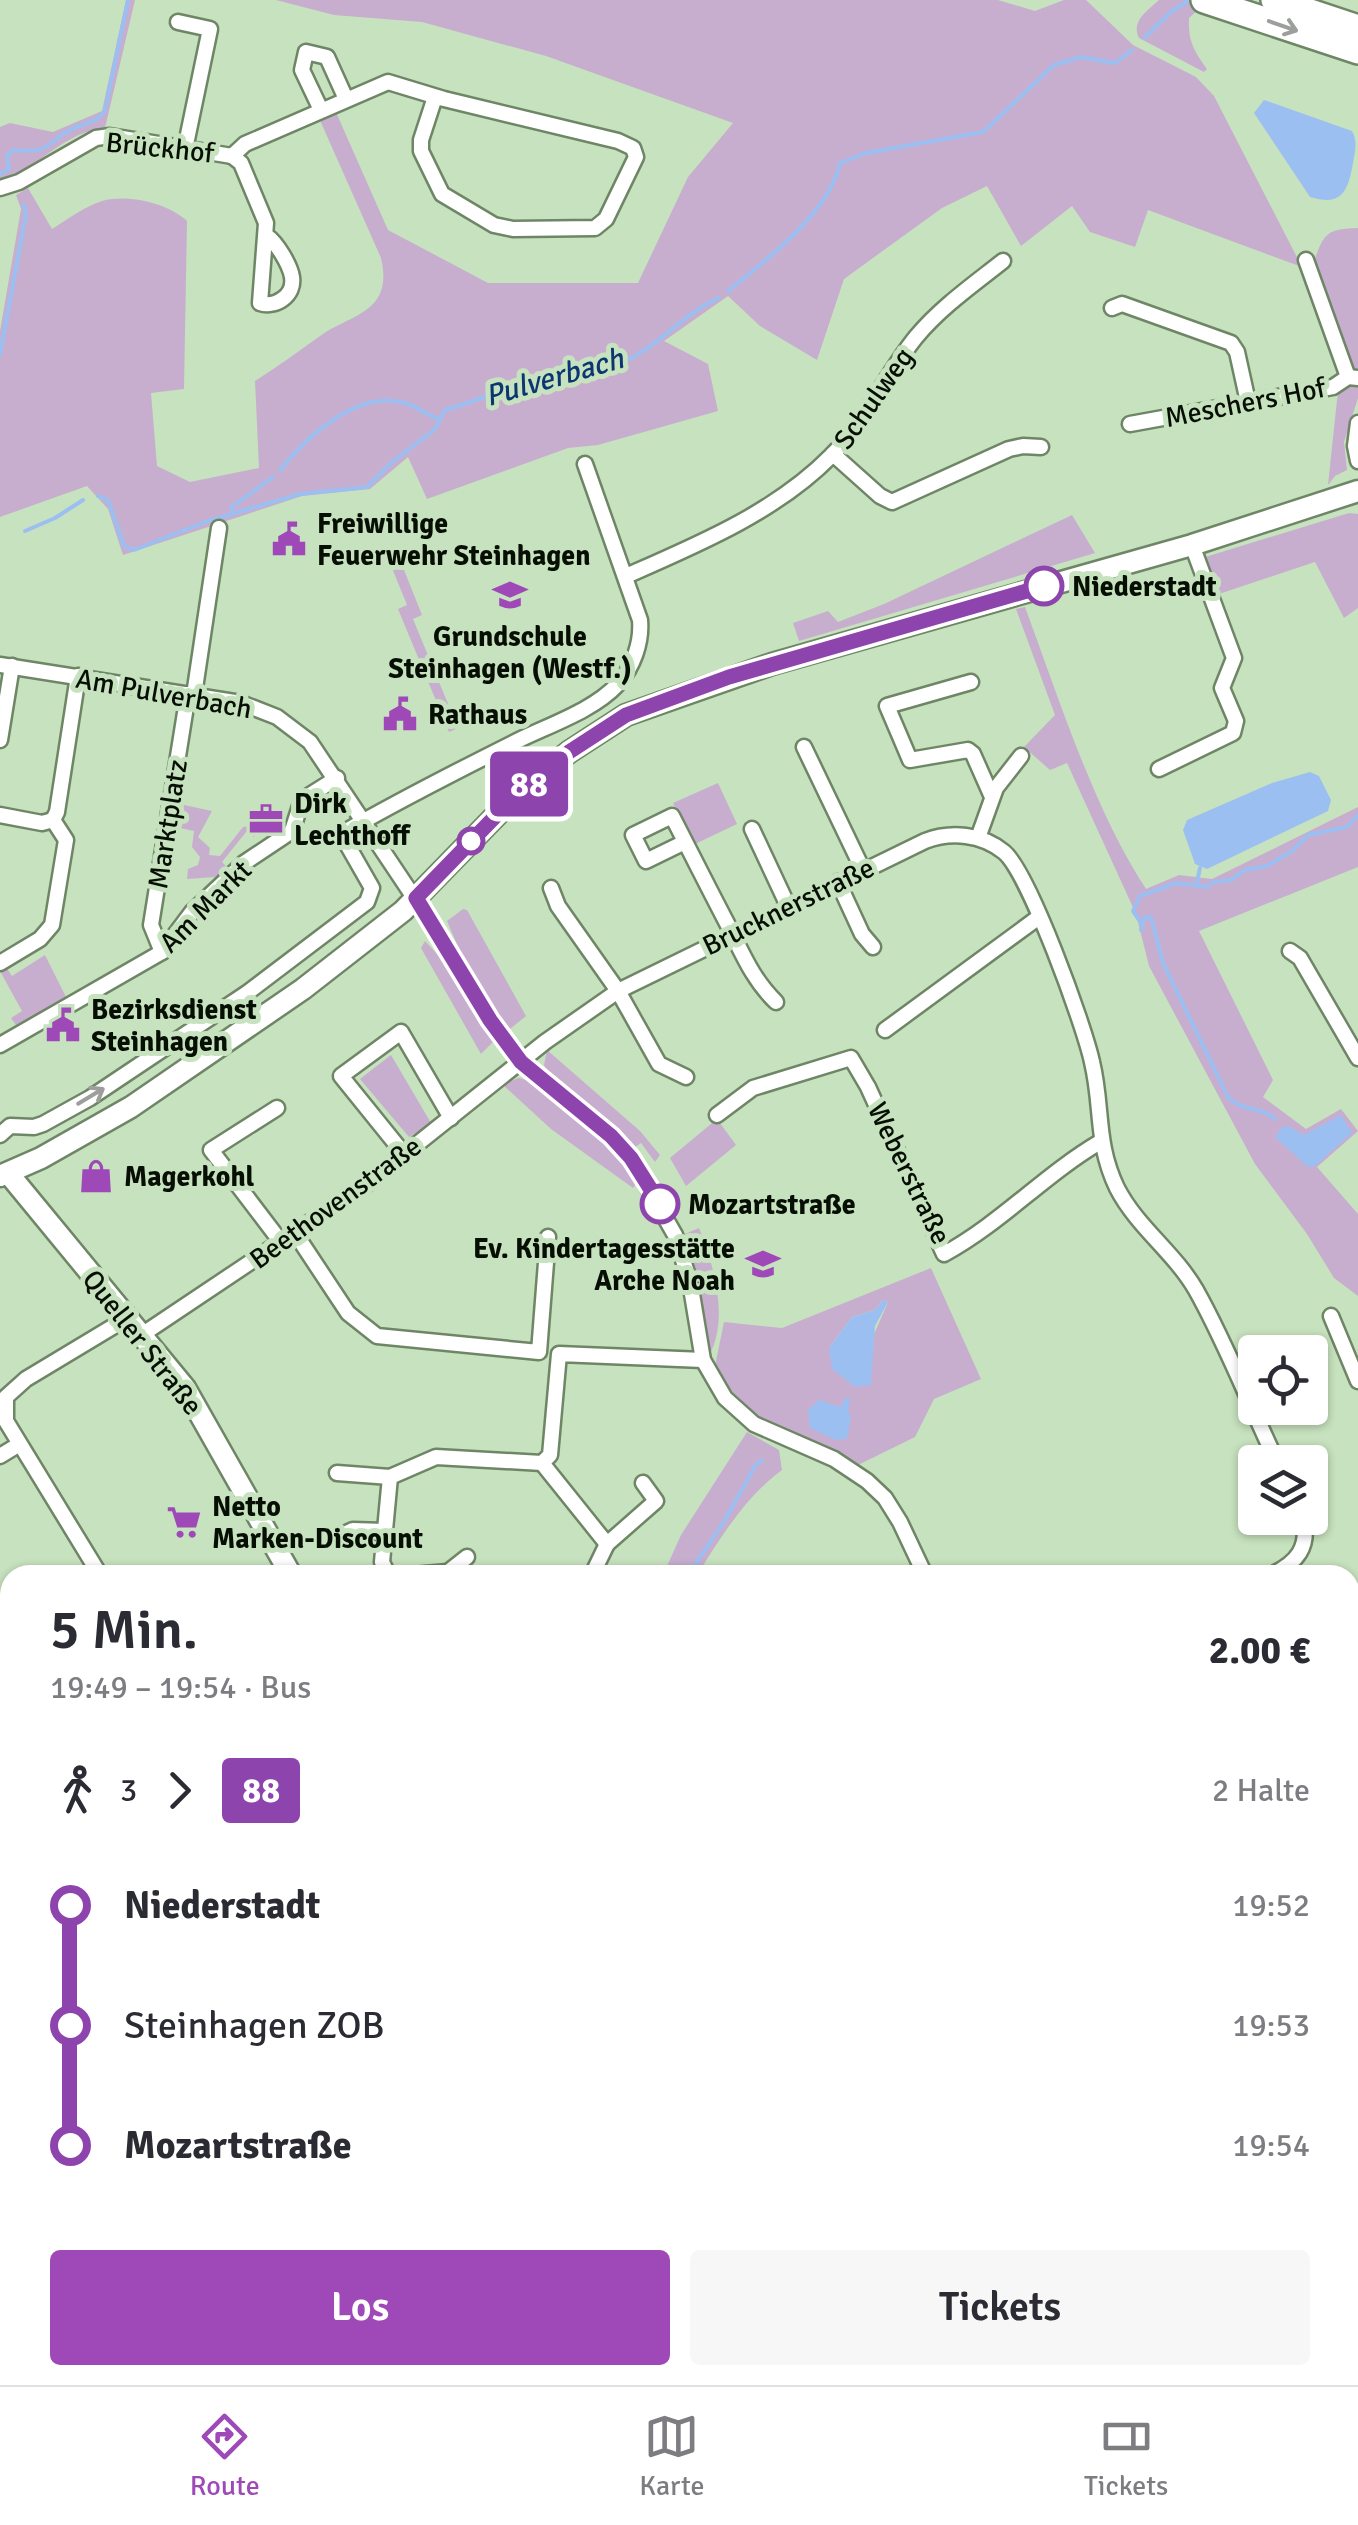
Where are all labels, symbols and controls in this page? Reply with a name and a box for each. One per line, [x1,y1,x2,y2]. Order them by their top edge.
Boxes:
one-way arrow [1266,18,1297,36]
street label: Brückhof [104,125,217,171]
water label: Pulverbach [481,340,628,415]
street label: Schulweg [827,341,921,456]
street label: Meschers Hof [1162,370,1330,435]
place label: Freiwillige Feuerwehr Steinhagen [317,507,591,573]
public building icon: Freiwillige Feuerwehr Steinhagen [270,520,308,558]
marker: Niederstadt [1025,567,1063,605]
place label: Niederstadt [1072,570,1217,604]
school or university icon: Grundschule Steinhagen (Westf.) [491,576,529,614]
place label: Grundschule Steinhagen (Westf.) [388,620,632,686]
street label: Am Pulverbach [73,662,255,726]
public building icon: Rathaus [381,695,419,733]
place label: Rathaus [428,698,527,732]
line badge: 88 [484,752,574,816]
street label: Marktplatz [141,757,195,891]
text: 88 [510,763,548,806]
place label: Dirk Lechthoff [294,787,411,853]
office icon: Dirk Lechthoff [247,800,285,838]
unlabelled marker [458,828,484,854]
street label: Brucknerstraße [697,851,880,963]
street label: Am Markt [152,853,259,960]
place label: Bezirksdienst Steinhagen [91,993,257,1059]
public building icon: Bezirksdienst Steinhagen [44,1006,82,1044]
one-way arrow [76,1086,105,1106]
street label: Weberstraße [860,1097,958,1250]
street label: Beethovenstraße [243,1129,428,1276]
shop icon: Magerkohl [77,1157,115,1195]
place label: Magerkohl [124,1160,255,1194]
marker: Mozartstraße [641,1185,679,1223]
place label: Mozartstraße [688,1188,856,1222]
place label: Ev. Kindertagesstätte Arche Noah [473,1232,735,1298]
school or university icon: Ev. Kindertagesstätte Arche Noah [744,1245,782,1283]
street label: Queller Straße [75,1263,209,1422]
map controls [1238,1335,1328,1535]
button: locate [1238,1335,1328,1425]
button: layers [1238,1445,1328,1535]
place label: Netto Marken-Discount [212,1490,424,1556]
supermarket icon: Netto Marken-Discount [165,1503,203,1541]
text: 5 Min. [50,1596,198,1664]
text: 2.00 € [1209,1627,1310,1674]
text: 19:49 – 19:54 · Bus [50,1668,311,1707]
icon: walk [50,1763,105,1818]
icon: forward [152,1763,207,1818]
text: 88 [242,1769,280,1812]
text: 3 [120,1771,137,1810]
text: 2 Halte [1212,1771,1310,1810]
text: Niederstadt [124,1882,320,1929]
text: 19:52 [1232,1886,1310,1925]
text: Steinhagen ZOB [124,2002,385,2049]
text: 19:53 [1232,2006,1310,2045]
text: Mozartstraße [124,2122,352,2169]
text: 19:54 [1232,2126,1310,2165]
button: Los [50,2250,670,2365]
button: Tickets [690,2250,1310,2365]
tab: Route [190,2409,260,2503]
tab: Karte [639,2409,705,2503]
tab: Tickets [1084,2409,1168,2503]

